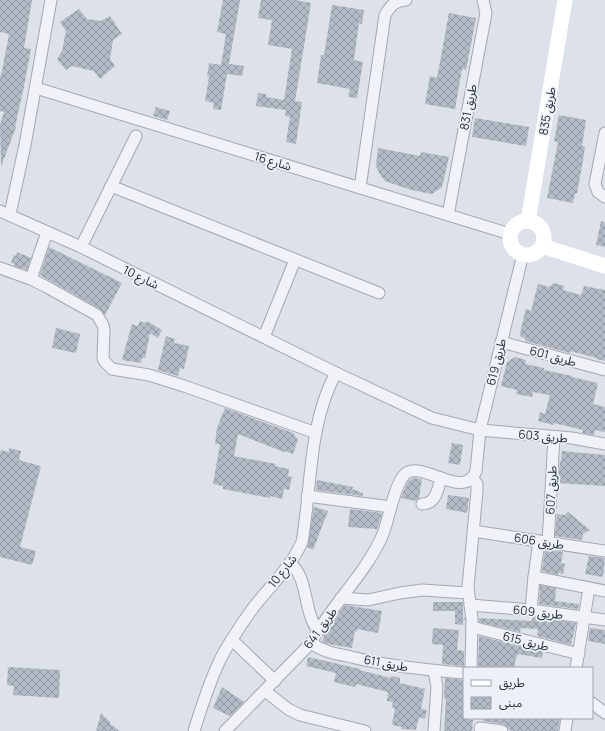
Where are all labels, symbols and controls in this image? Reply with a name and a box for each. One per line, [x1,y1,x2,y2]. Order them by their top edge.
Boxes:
street label: طريق 831 [455,83,481,131]
street label: طريق 835 [534,86,560,136]
street label: شارع 16 [252,147,294,176]
street label: شارع 10 [120,261,162,294]
street label: طريق 619 [482,337,510,387]
street label: طريق 601 [528,342,578,370]
street label: طريق 603 [518,425,568,447]
street label: طريق 607 [541,465,561,515]
street label: طريق 606 [513,529,565,553]
street label: شارع 10 [264,551,301,592]
street label: طريق 609 [512,601,564,623]
street label: طريق 641 [299,604,341,652]
street label: طريق 615 [501,627,551,655]
street label: طريق 611 [362,651,410,675]
legend [463,667,593,719]
text: طريق [499,674,525,691]
text: مبنى [499,694,522,711]

